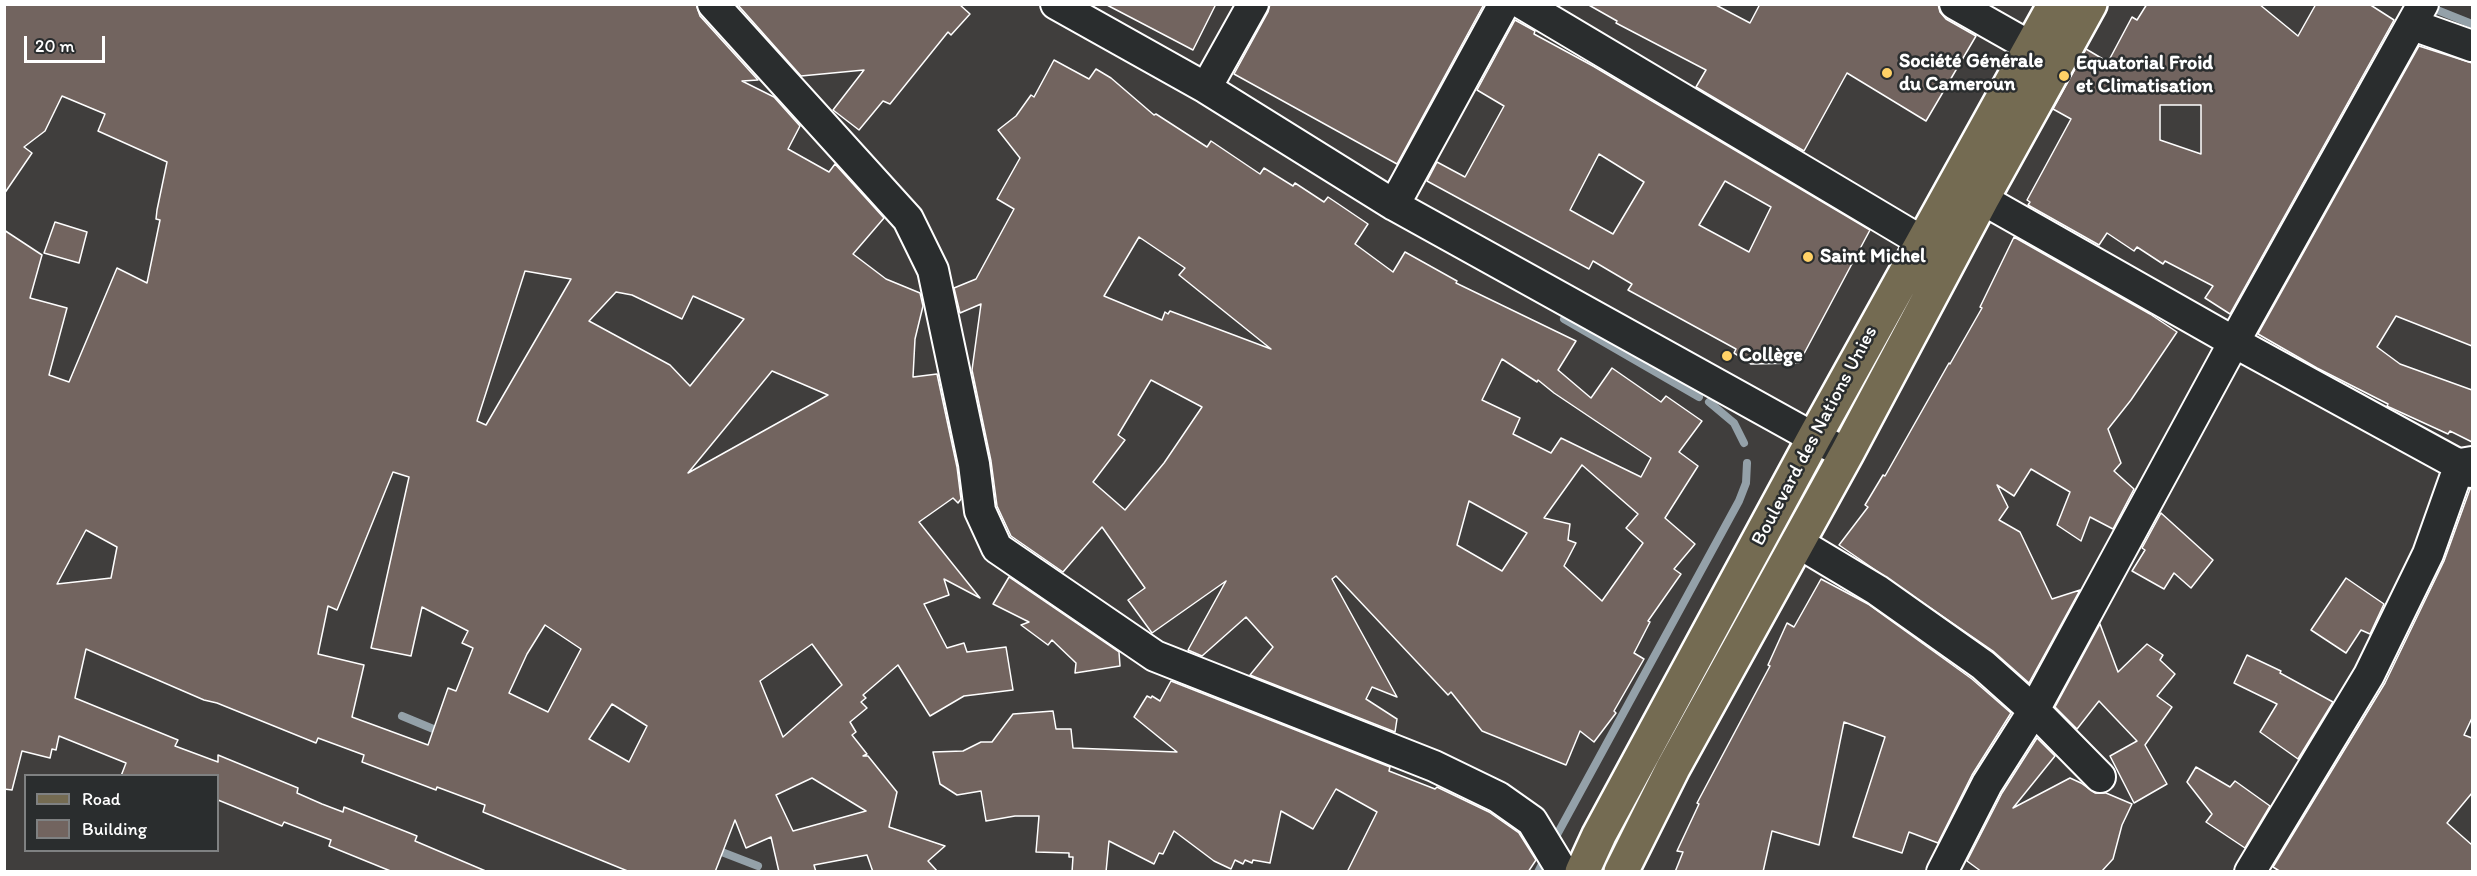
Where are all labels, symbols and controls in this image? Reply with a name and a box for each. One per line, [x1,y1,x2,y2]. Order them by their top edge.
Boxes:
scale bar [27,24,108,62]
text: 20 m [35,35,75,57]
place label: Société Générale du Cameroun [1899,50,2043,97]
place label: Equatorial Froid et Climatisation [2076,52,2213,99]
marker: Société Générale du Cameroun [1880,66,1894,80]
marker: Equatorial Froid et Climatisation [2057,69,2071,83]
place label: Saint Michel [1820,245,1926,269]
marker: Saint Michel [1801,250,1815,264]
street label: Boulevard des Nations Unies [1747,322,1883,550]
place label: Collège [1739,344,1803,368]
marker: Collège [1720,349,1734,363]
legend [24,774,219,852]
text: Road [82,788,121,810]
text: Building [82,818,147,840]

